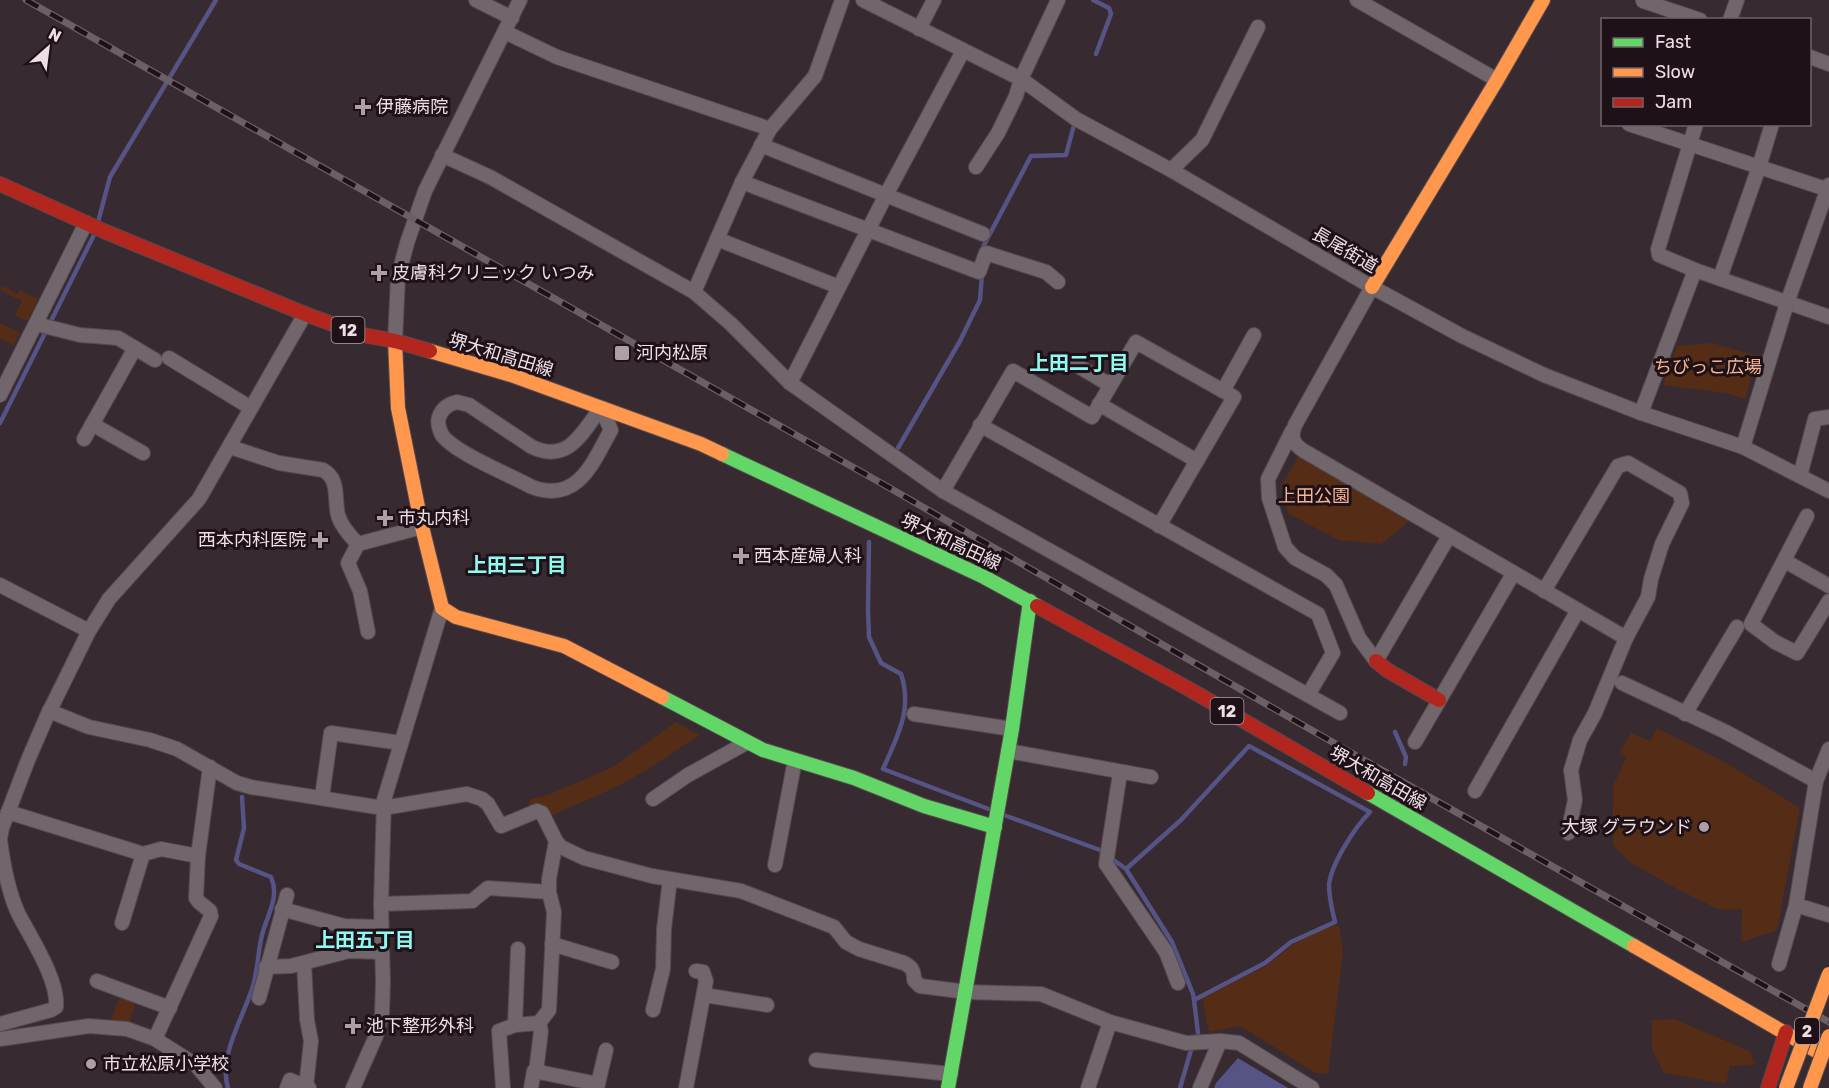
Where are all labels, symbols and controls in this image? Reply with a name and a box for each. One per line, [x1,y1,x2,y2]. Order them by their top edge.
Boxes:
north arrow [18,18,78,78]
legend [1601,18,1811,126]
text: N [45,24,64,46]
text: Fast [1655,31,1691,53]
text: Slow [1655,61,1695,83]
text: Jam [1655,91,1692,113]
place label: 伊藤病院 [376,96,448,118]
marker: 伊藤病院 [354,98,372,116]
street label: 長尾街道 [1308,222,1382,278]
place label: 皮膚科クリニック いつみ [392,262,594,284]
marker: 皮膚科クリニック いつみ [370,264,388,282]
road number: 12 [332,317,364,343]
street label: 堺大和高田線 [446,329,556,381]
place label: 河内松原 [636,342,708,364]
marker: 河内松原 [613,344,631,362]
district label: 上田二丁目 [1029,351,1129,375]
park label: ちびっこ広場 [1654,356,1762,378]
park label: 上田公園 [1278,485,1350,507]
place label: 市丸内科 [398,507,470,529]
marker: 市丸内科 [376,509,394,527]
street label: 堺大和高田線 [897,509,1005,575]
place label: 西本内科医院 [198,529,306,551]
marker: 西本内科医院 [311,531,329,549]
place label: 西本産婦人科 [754,545,862,567]
marker: 西本産婦人科 [732,547,750,565]
district label: 上田三丁目 [467,553,567,577]
road number: 12 [1210,698,1244,724]
street label: 堺大和高田線 [1326,741,1430,815]
place label: 大塚 グラウンド [1562,816,1692,838]
marker: 大塚 グラウンド [1697,820,1711,834]
district label: 上田五丁目 [315,928,415,952]
place label: 池下整形外科 [366,1015,474,1037]
marker: 池下整形外科 [344,1017,362,1035]
road number: 2 [1795,1018,1819,1044]
place label: 市立松原小学校 [103,1053,229,1075]
marker: 市立松原小学校 [84,1057,98,1071]

